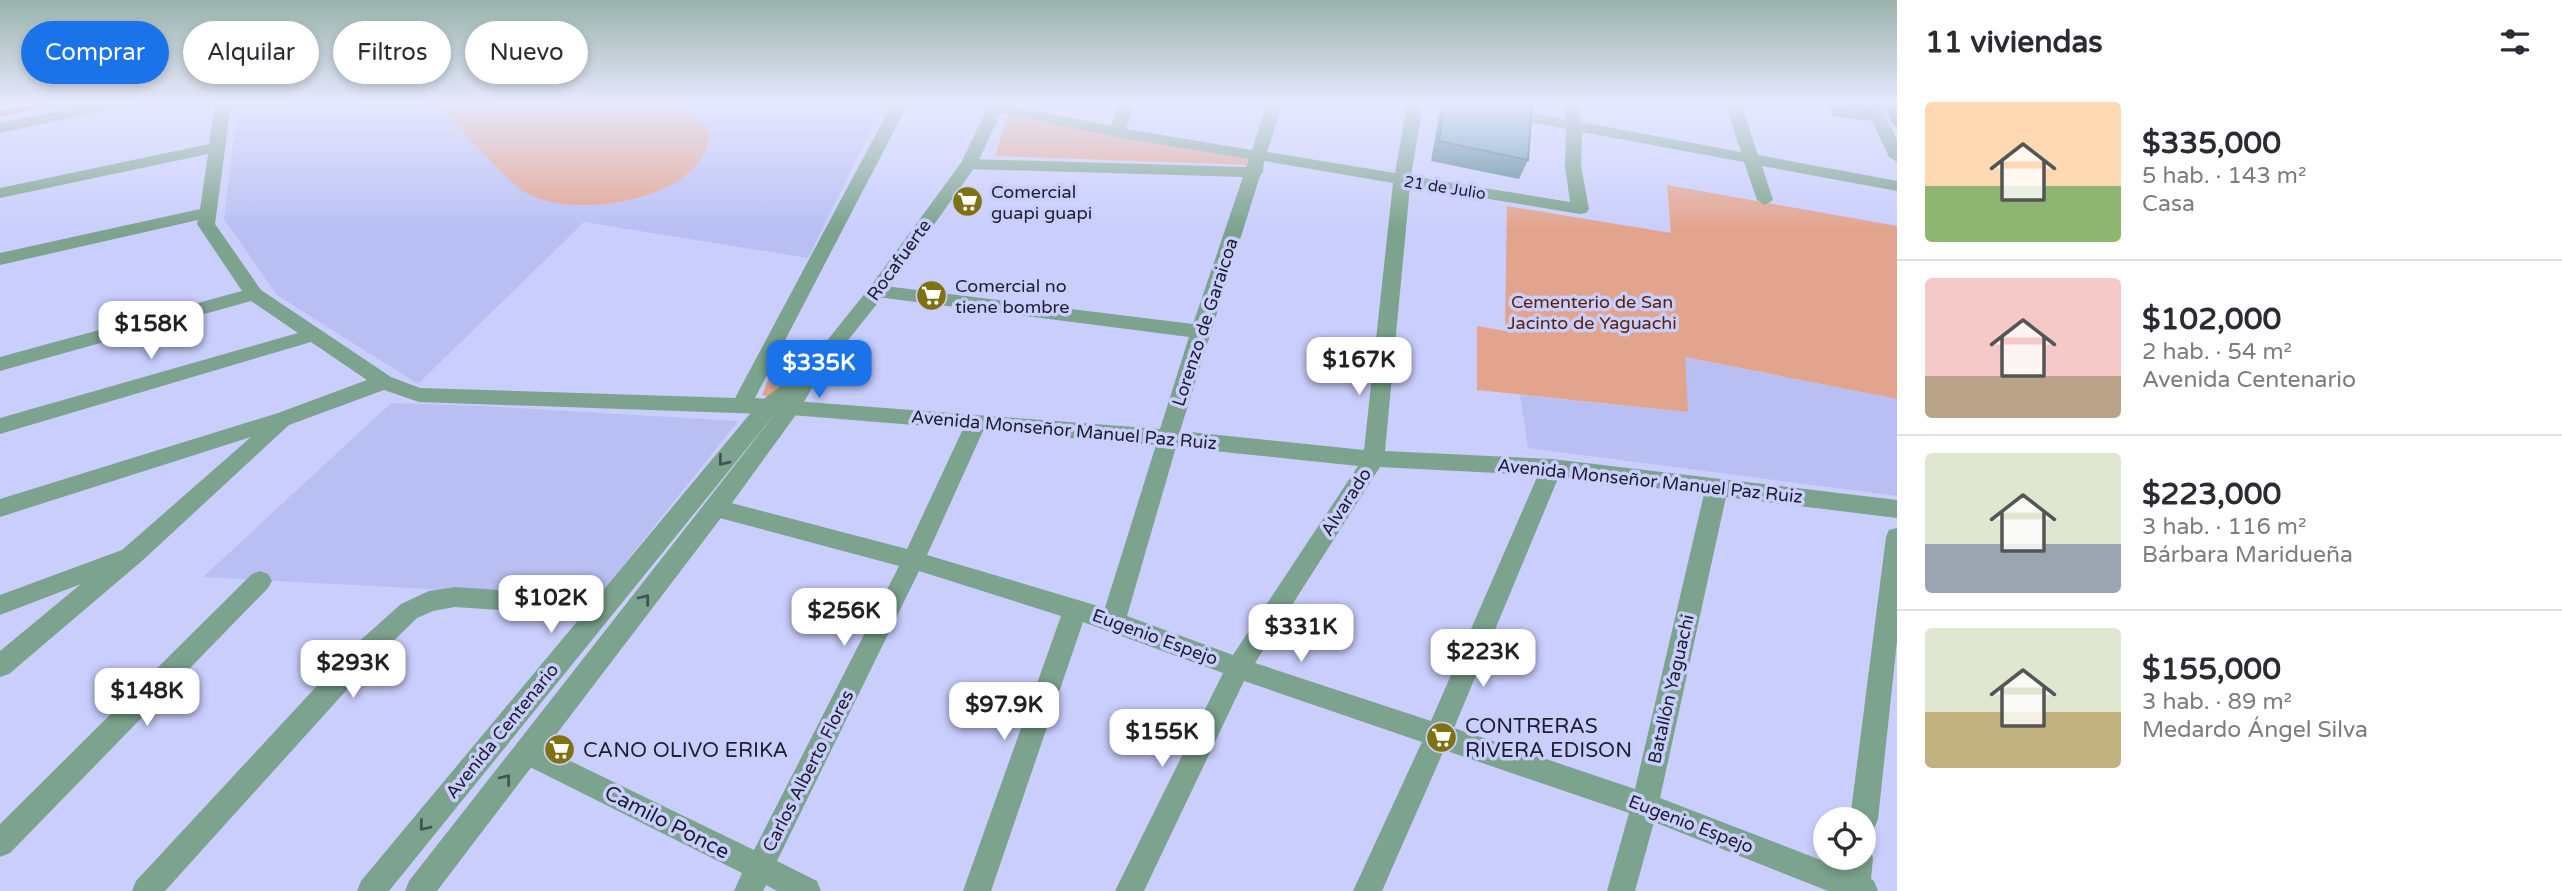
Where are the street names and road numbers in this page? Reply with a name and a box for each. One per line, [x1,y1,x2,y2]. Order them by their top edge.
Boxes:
street label: 21 de Julio [1403,172,1487,204]
street label: Rocafuerte [862,215,936,305]
street label: Lorenzo de Garaicoa [1167,235,1243,409]
street label: Avenida Monseñor Manuel Paz Ruiz [910,406,1218,454]
street label: Avenida Monseñor Manuel Paz Ruiz [1496,454,1804,508]
street label: Alvarado [1316,464,1376,540]
street label: Eugenio Espejo [1089,604,1221,670]
street label: Batallón Yaguachi [1643,612,1699,766]
street label: Avenida Centenario [441,659,563,803]
street label: Carlos Alberto Flores [758,686,858,856]
street label: Camilo Ponce [600,780,733,865]
street label: Eugenio Espejo [1625,790,1757,858]

